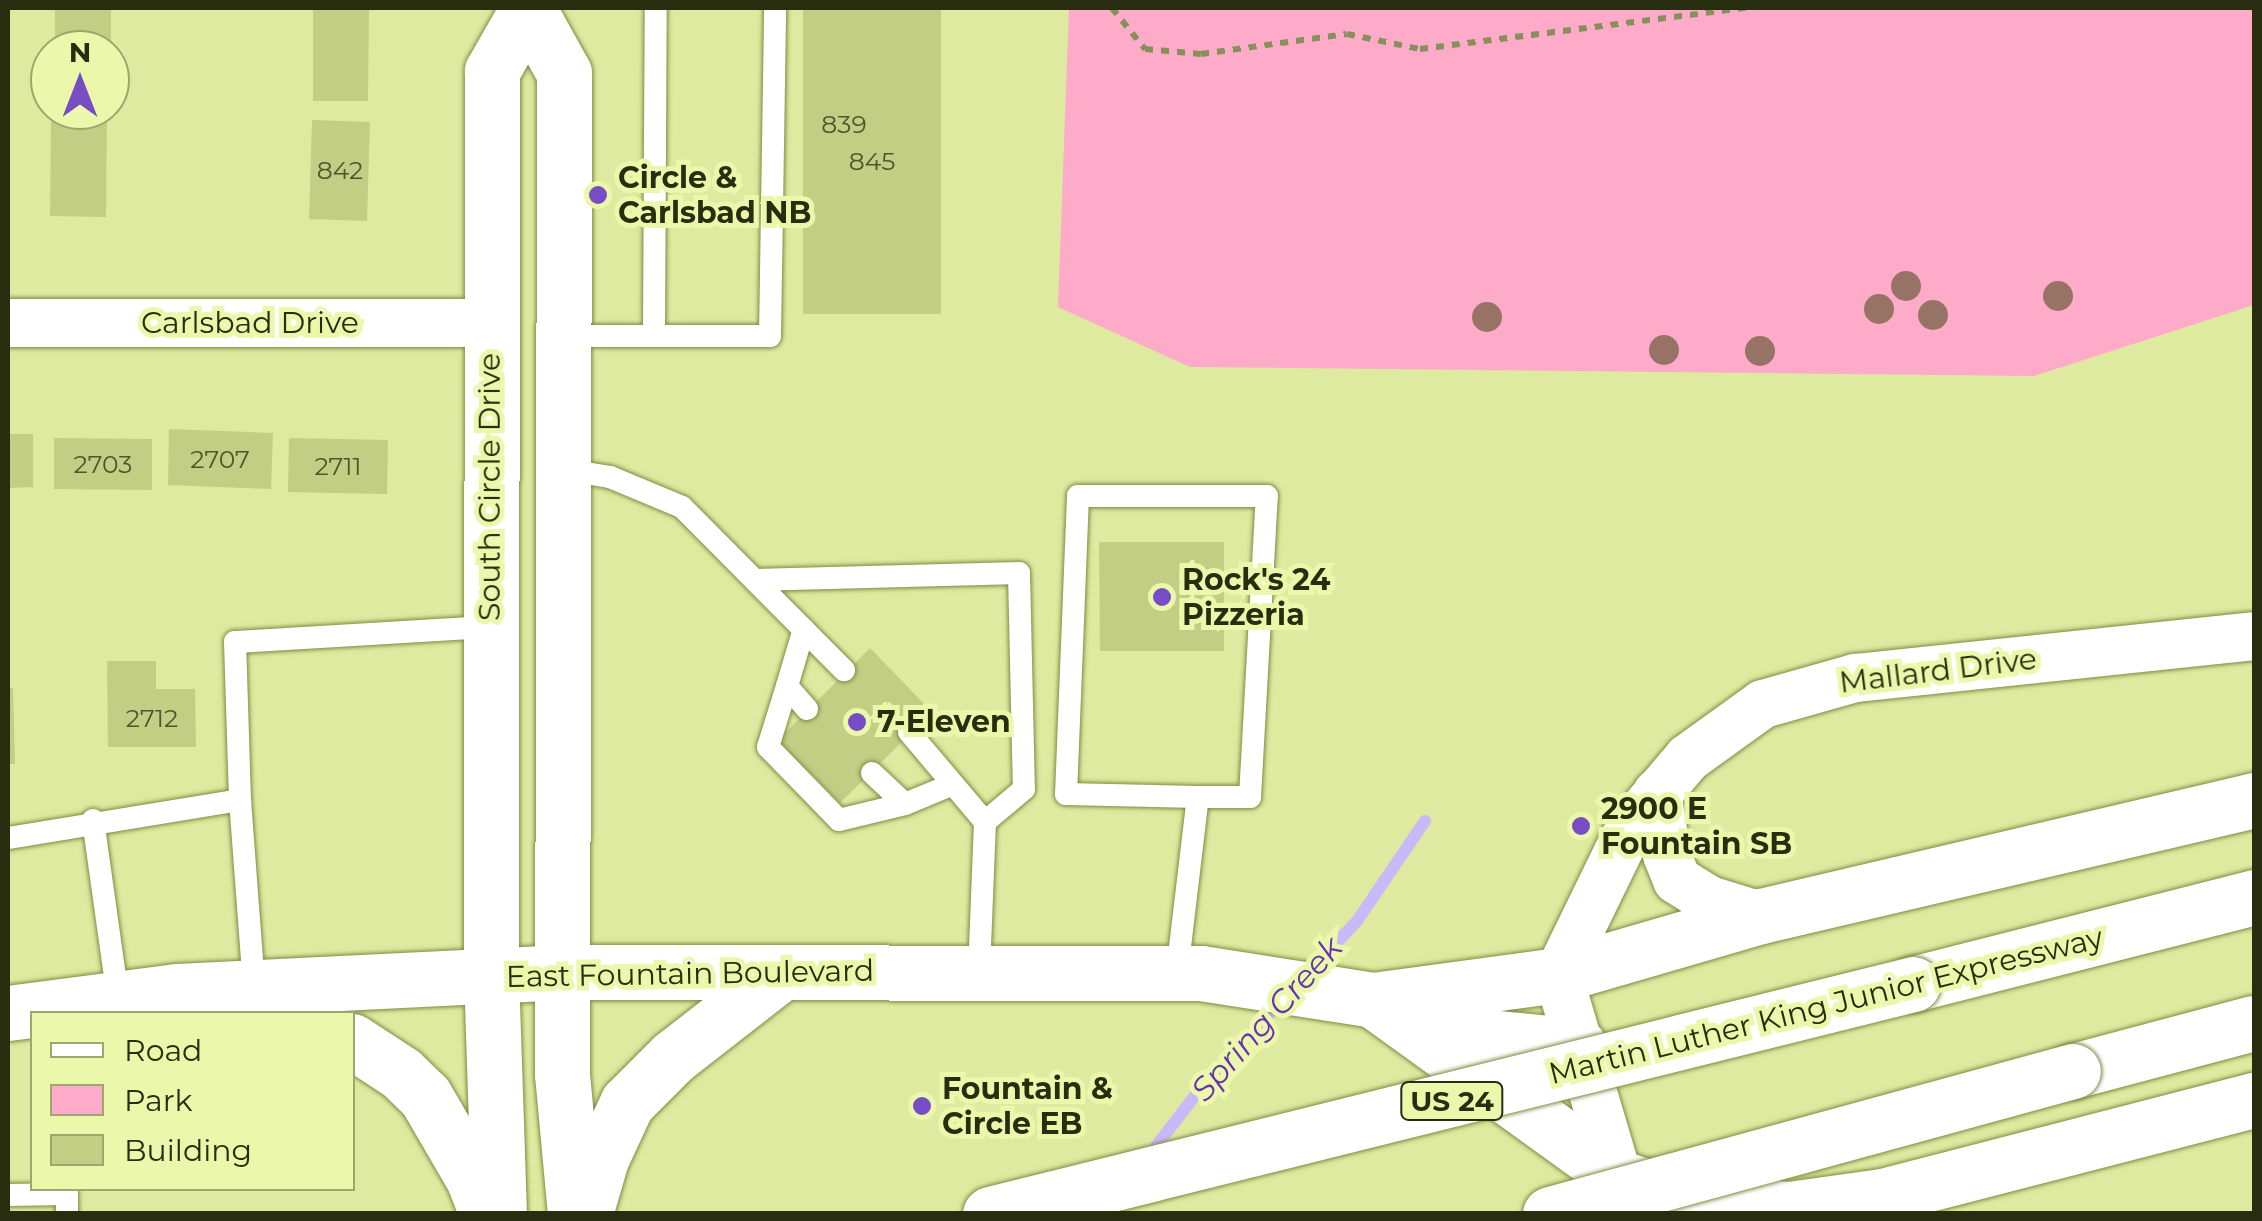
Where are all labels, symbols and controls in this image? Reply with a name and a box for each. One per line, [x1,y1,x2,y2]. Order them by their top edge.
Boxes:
north arrow [30,30,130,130]
text: N [69,35,91,69]
house number: 839 [821,109,867,139]
house number: 845 [849,146,895,176]
house number: 842 [317,155,363,185]
place label: Circle & Carlsbad NB [618,160,811,230]
marker: Circle & Carlsbad NB [587,184,609,206]
street label: Carlsbad Drive [141,305,359,341]
street label: South Circle Drive [472,353,508,621]
house number: 2707 [190,444,250,474]
house number: 2703 [74,449,132,479]
house number: 2711 [314,451,362,481]
place label: Rock's 24 Pizzeria [1182,562,1330,632]
marker: Rock's 24 Pizzeria [1151,586,1173,608]
street label: Mallard Drive [1837,641,2039,701]
house number: 2712 [126,703,178,733]
place label: 7-Eleven [877,704,1011,740]
marker: 7-Eleven [846,711,868,733]
place label: 2900 E Fountain SB [1601,791,1792,862]
marker: 2900 E Fountain SB [1570,815,1592,837]
street label: Martin Luther King Junior Expressway [1545,920,2107,1092]
water label: Spring Creek [1183,929,1351,1109]
street label: East Fountain Boulevard [506,953,874,995]
legend [30,1011,355,1191]
text: Road [124,1032,202,1069]
place label: Fountain & Circle EB [942,1071,1113,1142]
road number: US 24 [1400,1078,1504,1124]
text: Park [124,1082,193,1119]
marker: Fountain & Circle EB [911,1095,933,1117]
text: Building [124,1132,252,1169]

